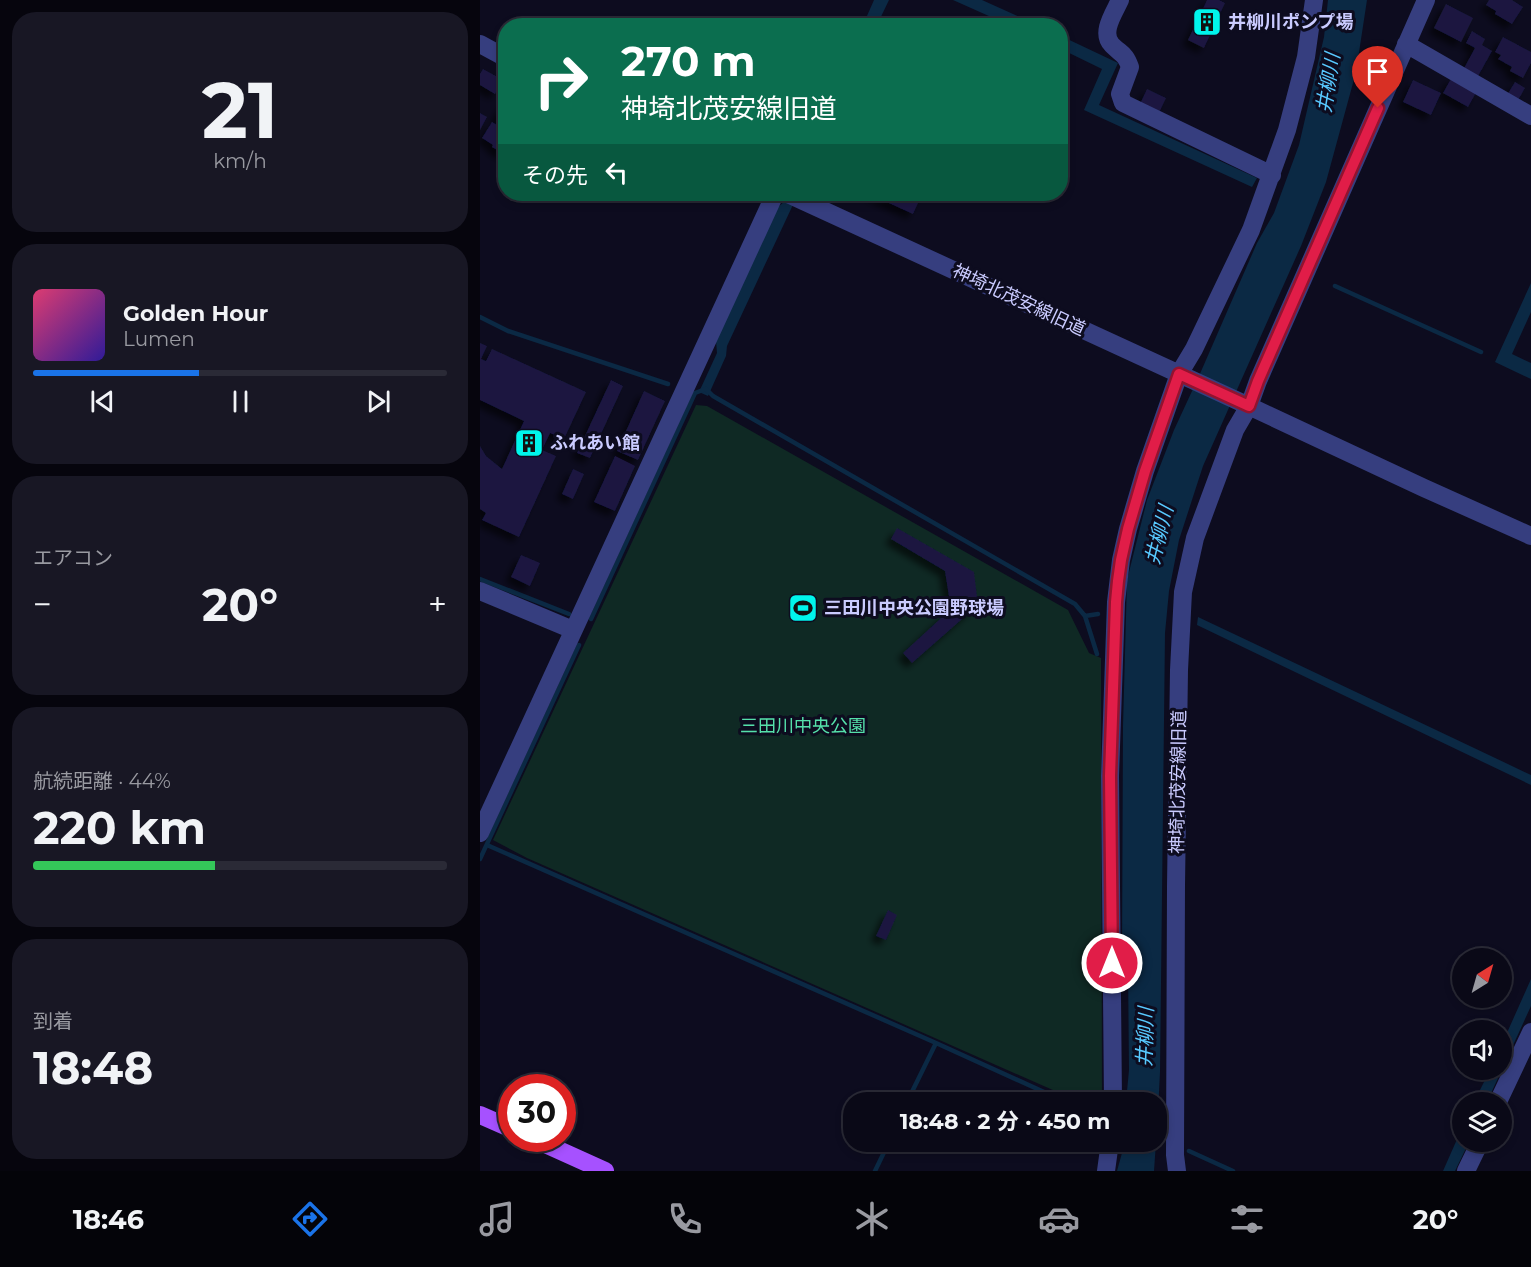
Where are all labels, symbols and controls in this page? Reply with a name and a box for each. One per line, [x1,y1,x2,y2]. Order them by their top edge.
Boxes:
building icon: 井柳川ポンプ場 [1191,6,1223,38]
place label: 井柳川ポンプ場 [1228,11,1353,33]
text: 270 m [621,35,755,87]
icon: right [522,42,600,120]
pin [1352,46,1403,108]
water label: 井柳川 [1311,50,1345,115]
icon: arrive [1361,55,1394,88]
text: 21 [202,62,278,158]
text: 神埼北茂安線旧道 [621,92,837,125]
text: km/h [213,149,267,173]
icon: left [600,156,633,189]
text: その先 [522,162,588,189]
street label: 神埼北茂安線旧道 [949,260,1089,340]
text: Golden Hour [123,300,268,327]
text: Lumen [123,327,195,351]
icon: previous [86,385,119,418]
icon: pause [224,385,257,418]
icon: next [362,385,395,418]
building icon: ふれあい館 [513,427,545,459]
place label: ふれあい館 [550,432,640,454]
water label: 井柳川 [1140,501,1178,567]
text: エアコン [33,546,113,570]
text: 20° [202,577,278,632]
text: − [33,584,52,624]
text: + [428,584,447,624]
sports icon: 三田川中央公園野球場 [787,592,819,624]
place label: 三田川中央公園野球場 [824,597,1004,619]
street label: 神埼北茂安線旧道 [1166,710,1190,854]
park label: 三田川中央公園 [740,715,866,737]
text: 航続距離 · 44% [33,769,171,793]
text: 220 km [33,800,206,855]
position arrow [1080,931,1144,995]
north arrow [1452,948,1512,1008]
map controls [1452,948,1512,1152]
water label: 井柳川 [1132,1005,1158,1067]
text: 到着 [33,1009,73,1033]
button: sound [1452,1020,1512,1080]
text: 18:48 [33,1040,153,1095]
speed limit sign: 30 [498,1074,576,1152]
button: layers [1452,1092,1512,1152]
text: 18:48 · 2 分 · 450 m [900,1108,1110,1135]
icon: directions [289,1198,331,1240]
icon: music [476,1198,518,1240]
icon: phone [664,1198,706,1240]
icon: climate [851,1198,893,1240]
icon: car [1038,1198,1080,1240]
icon: filters [1226,1198,1268,1240]
text: 18:46 [73,1203,144,1236]
text: 20° [1413,1203,1458,1236]

